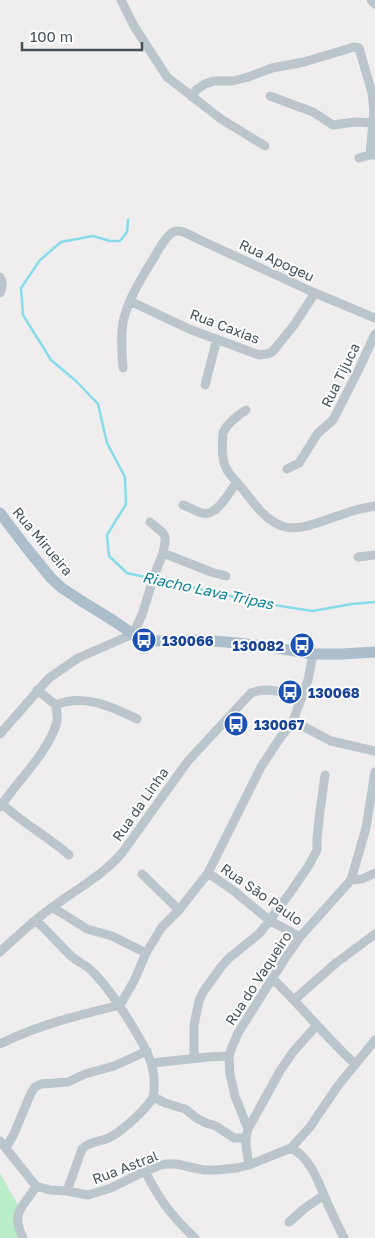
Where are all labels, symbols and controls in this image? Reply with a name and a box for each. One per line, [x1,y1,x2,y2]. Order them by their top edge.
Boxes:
scale bar [22,20,142,52]
text: 100 m [30,27,73,45]
street label: Rua Apogeu [237,235,317,285]
street label: Rua Caxias [188,305,262,347]
street label: Rua Tijuca [317,340,363,410]
street label: Rua Mirueira [10,503,76,579]
water label: Riacho Lava Tripas [141,567,276,613]
bus stop icon: 130066 [131,627,157,653]
place label: 130066 [162,632,214,649]
bus stop icon: 130082 [289,632,315,658]
place label: 130082 [233,637,284,654]
bus stop icon: 130068 [277,679,303,705]
place label: 130068 [308,684,360,701]
bus stop icon: 130067 [223,711,249,737]
place label: 130067 [254,716,305,733]
street label: Rua da Linha [108,764,172,844]
street label: Rua São Paulo [218,859,306,929]
street label: Rua do Vaqueiro [221,928,295,1028]
street label: Rua Astral [90,1147,160,1187]

